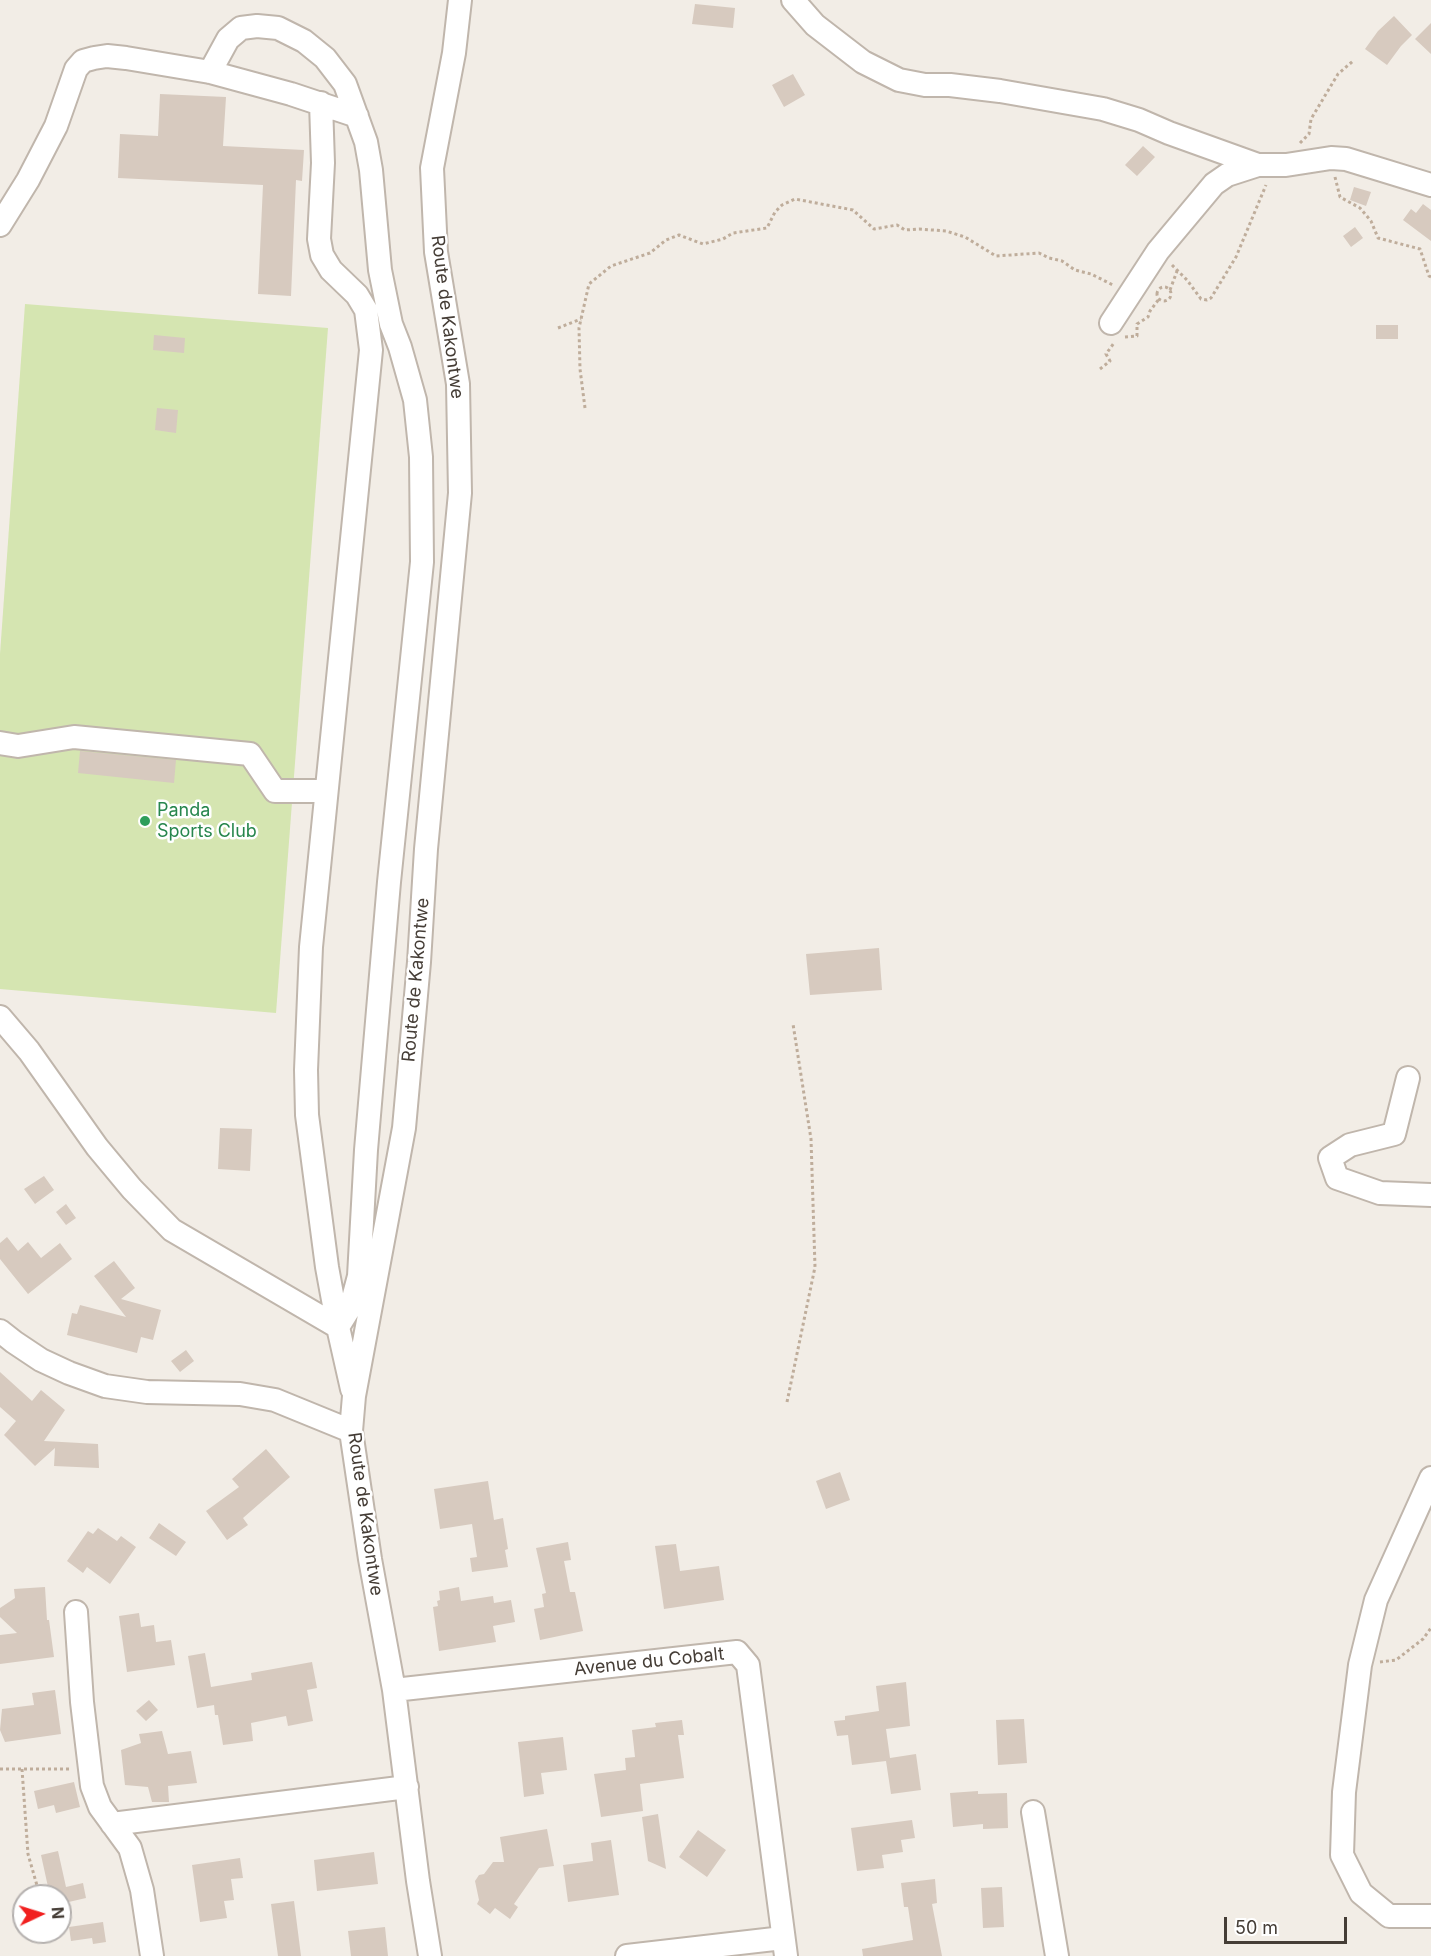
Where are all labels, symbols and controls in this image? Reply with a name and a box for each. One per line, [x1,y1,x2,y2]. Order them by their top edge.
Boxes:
street label: Route de Kakontwe [426,234,468,400]
place label: Panda Sports Club [157,800,257,842]
marker: Panda Sports Club [138,814,152,828]
street label: Route de Kakontwe [398,897,434,1063]
street label: Route de Kakontwe [343,1431,387,1597]
street label: Avenue du Cobalt [573,1643,725,1681]
north arrow [12,1884,72,1944]
scale bar [1227,1905,1350,1943]
text: N [48,1906,68,1920]
text: 50 m [1235,1917,1278,1938]

